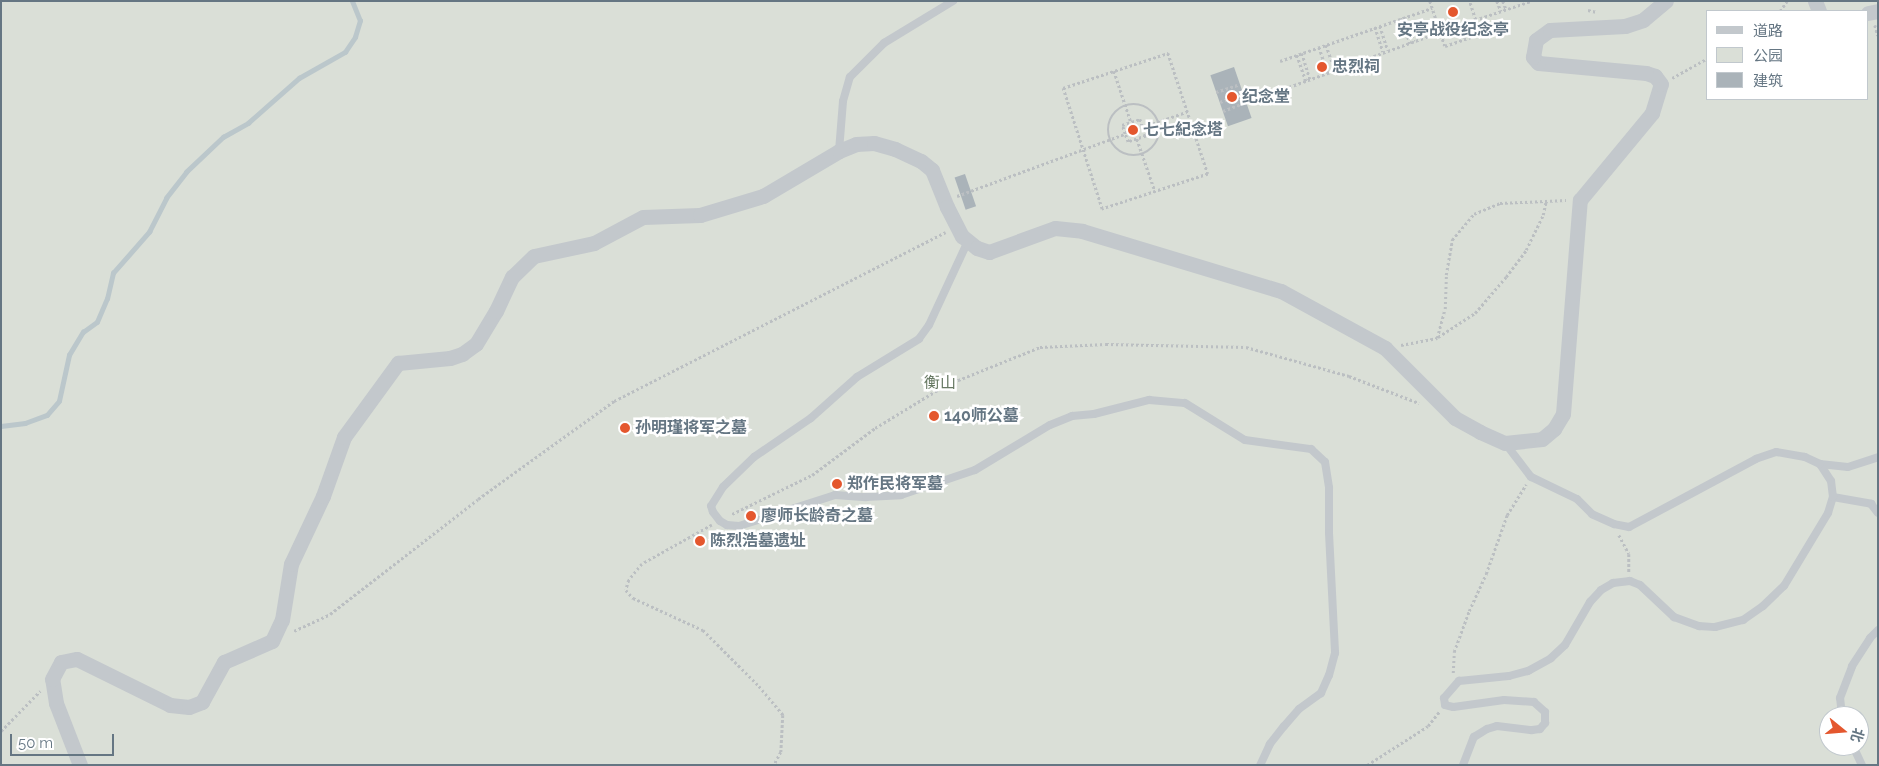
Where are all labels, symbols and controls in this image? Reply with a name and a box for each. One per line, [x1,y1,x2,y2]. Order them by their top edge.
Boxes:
marker: 安亭战役纪念亭 [1447,6,1459,18]
legend [1706,10,1869,100]
place label: 安亭战役纪念亭 [1397,20,1509,40]
text: 道路 [1753,22,1783,40]
text: 公园 [1753,47,1783,65]
place label: 忠烈祠 [1332,57,1380,77]
marker: 忠烈祠 [1316,61,1328,73]
text: 建筑 [1753,72,1783,90]
place label: 纪念堂 [1242,87,1290,107]
marker: 纪念堂 [1226,91,1238,103]
place label: 七七紀念塔 [1143,120,1223,140]
marker: 七七紀念塔 [1127,124,1139,136]
park label: 衡山 [924,373,956,393]
place label: 140师公墓 [944,406,1019,426]
marker: 140师公墓 [928,410,940,422]
place label: 孙明瑾将军之墓 [635,418,747,438]
marker: 孙明瑾将军之墓 [619,422,631,434]
place label: 郑作民将军墓 [847,474,943,494]
marker: 郑作民将军墓 [831,478,843,490]
place label: 廖师长龄奇之墓 [761,506,873,526]
marker: 廖师长龄奇之墓 [745,510,757,522]
place label: 陈烈浩墓遗址 [710,531,806,551]
marker: 陈烈浩墓遗址 [694,535,706,547]
north arrow [1819,706,1869,756]
scale bar [12,724,116,756]
text: 北 [1848,726,1867,744]
text: 50 m [18,734,53,752]

